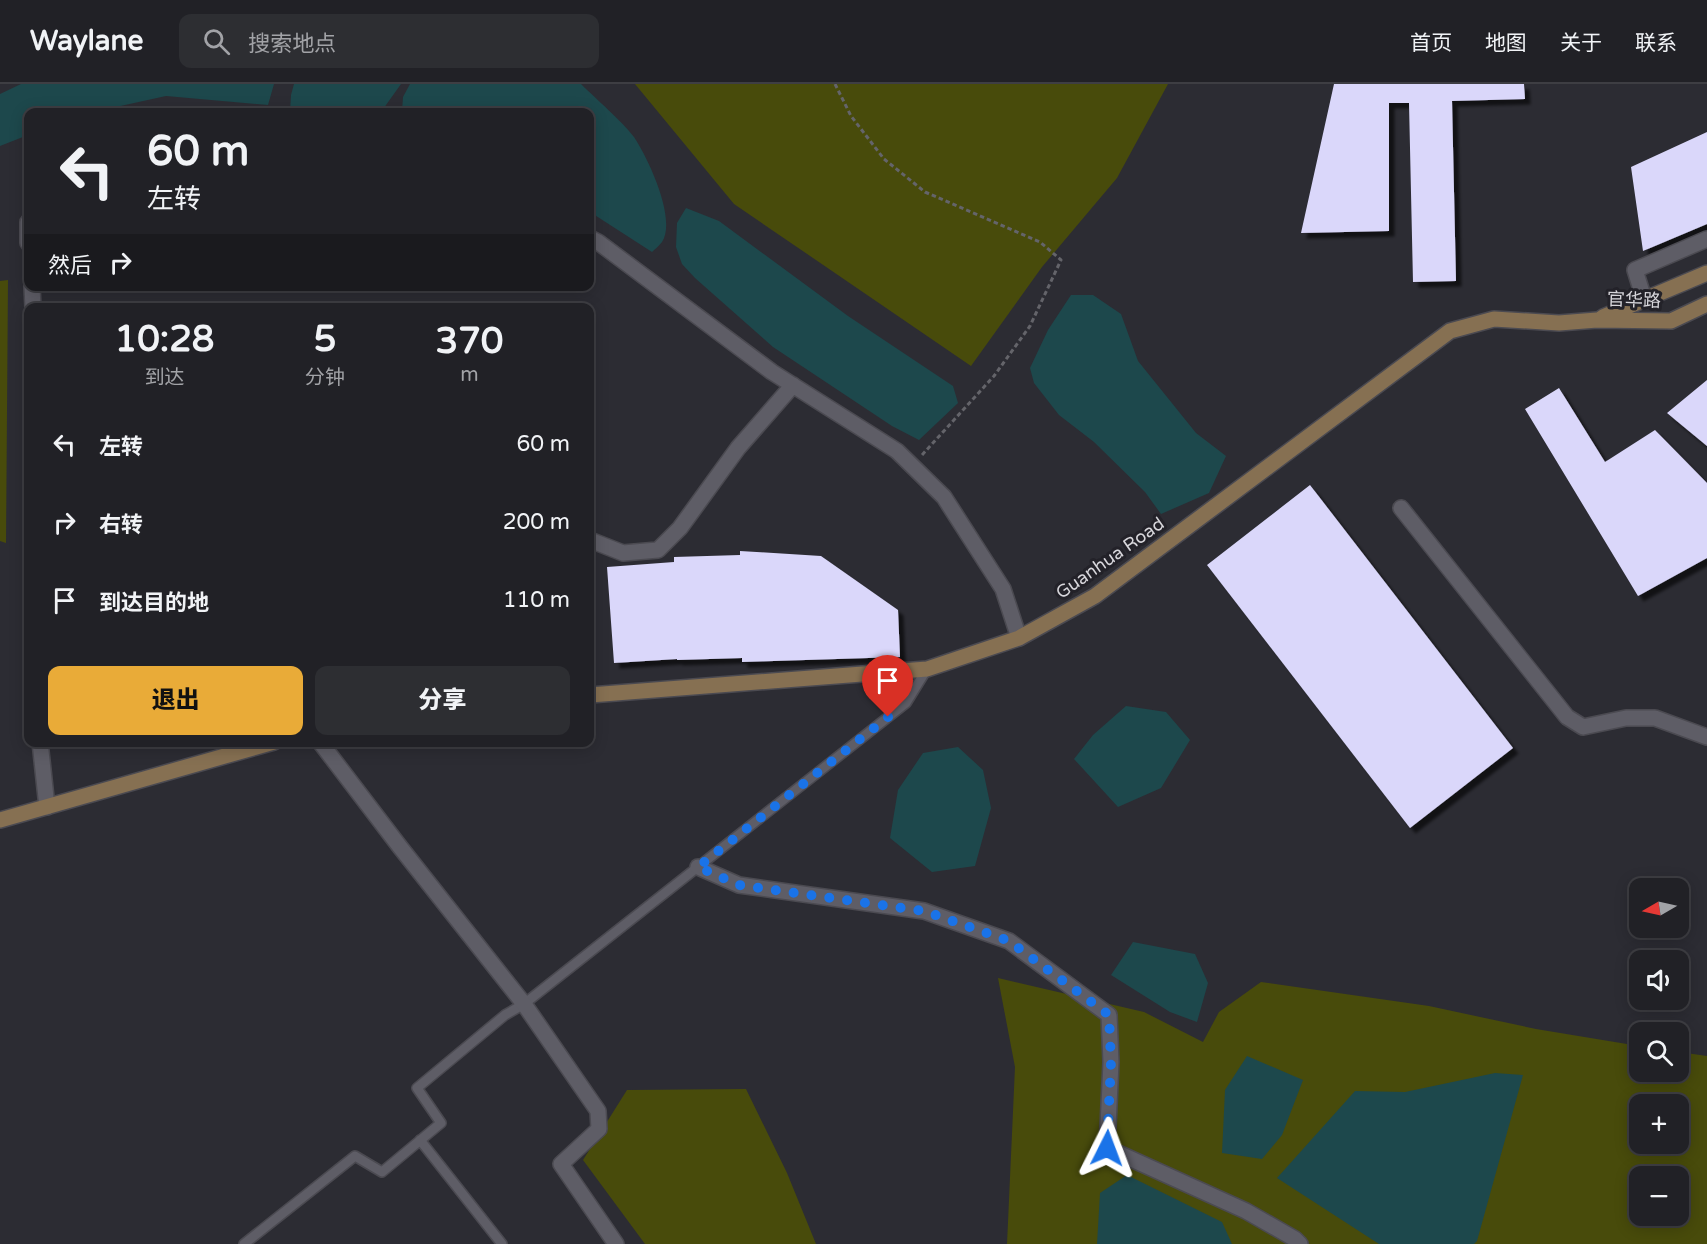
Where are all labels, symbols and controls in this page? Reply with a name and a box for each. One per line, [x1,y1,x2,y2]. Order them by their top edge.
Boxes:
search box [179,14,599,68]
text: Waylane [30,24,143,58]
icon: search [200,25,233,58]
text: 搜索地点 [248,31,336,57]
text: 首页 [1410,31,1452,56]
text: 地图 [1485,31,1527,56]
text: 关于 [1560,31,1602,56]
text: 联系 [1635,31,1677,56]
text: 60 m [147,126,249,177]
icon: left [48,132,126,210]
text: 左转 [147,183,201,216]
icon: right [104,246,137,279]
text: 然后 [48,253,92,279]
street label: 官华路 [1607,288,1661,312]
text: 10:28 [115,318,214,361]
text: 5 [314,318,336,361]
text: 370 [436,320,503,363]
text: m [460,363,479,387]
text: 到达 [144,366,184,390]
text: 分钟 [305,366,345,390]
icon: left [48,428,81,461]
text: 60 m [516,431,570,457]
text: 左转 [99,434,143,460]
icon: right [48,506,81,539]
text: 200 m [503,509,570,535]
text: 右转 [99,512,143,538]
street label: Guanhua Road [1051,512,1169,604]
icon: arrive [48,584,81,617]
text: 110 m [503,587,570,613]
text: 到达目的地 [99,590,209,616]
pin [862,655,913,717]
icon: arrive [871,664,904,697]
button: 退出 [48,666,303,735]
button: 分享 [315,666,570,735]
north arrow [1629,878,1689,938]
map controls [1629,878,1689,1226]
button: sound [1629,950,1689,1010]
button: search [1629,1022,1689,1082]
button: + [1629,1094,1689,1154]
position arrow [1075,1116,1139,1180]
button: − [1629,1166,1689,1226]

